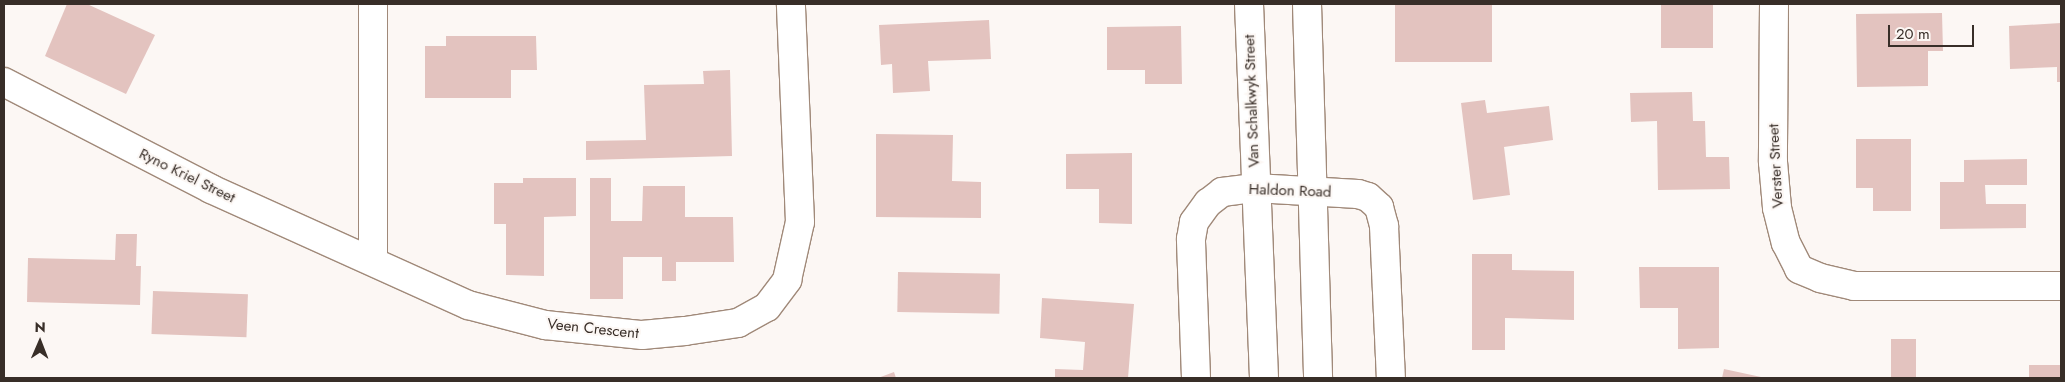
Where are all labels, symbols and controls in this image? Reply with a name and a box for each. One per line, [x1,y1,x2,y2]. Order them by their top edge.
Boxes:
scale bar [1890,15,1976,47]
text: 20 m [1896,23,1930,45]
street label: Van Schalkwyk Street [1241,34,1263,168]
street label: Verster Street [1765,123,1787,209]
street label: Ryno Kriel Street [136,145,238,207]
street label: Haldon Road [1248,181,1332,201]
street label: Veen Crescent [546,315,640,343]
north arrow [15,317,65,367]
text: N [35,317,46,337]

